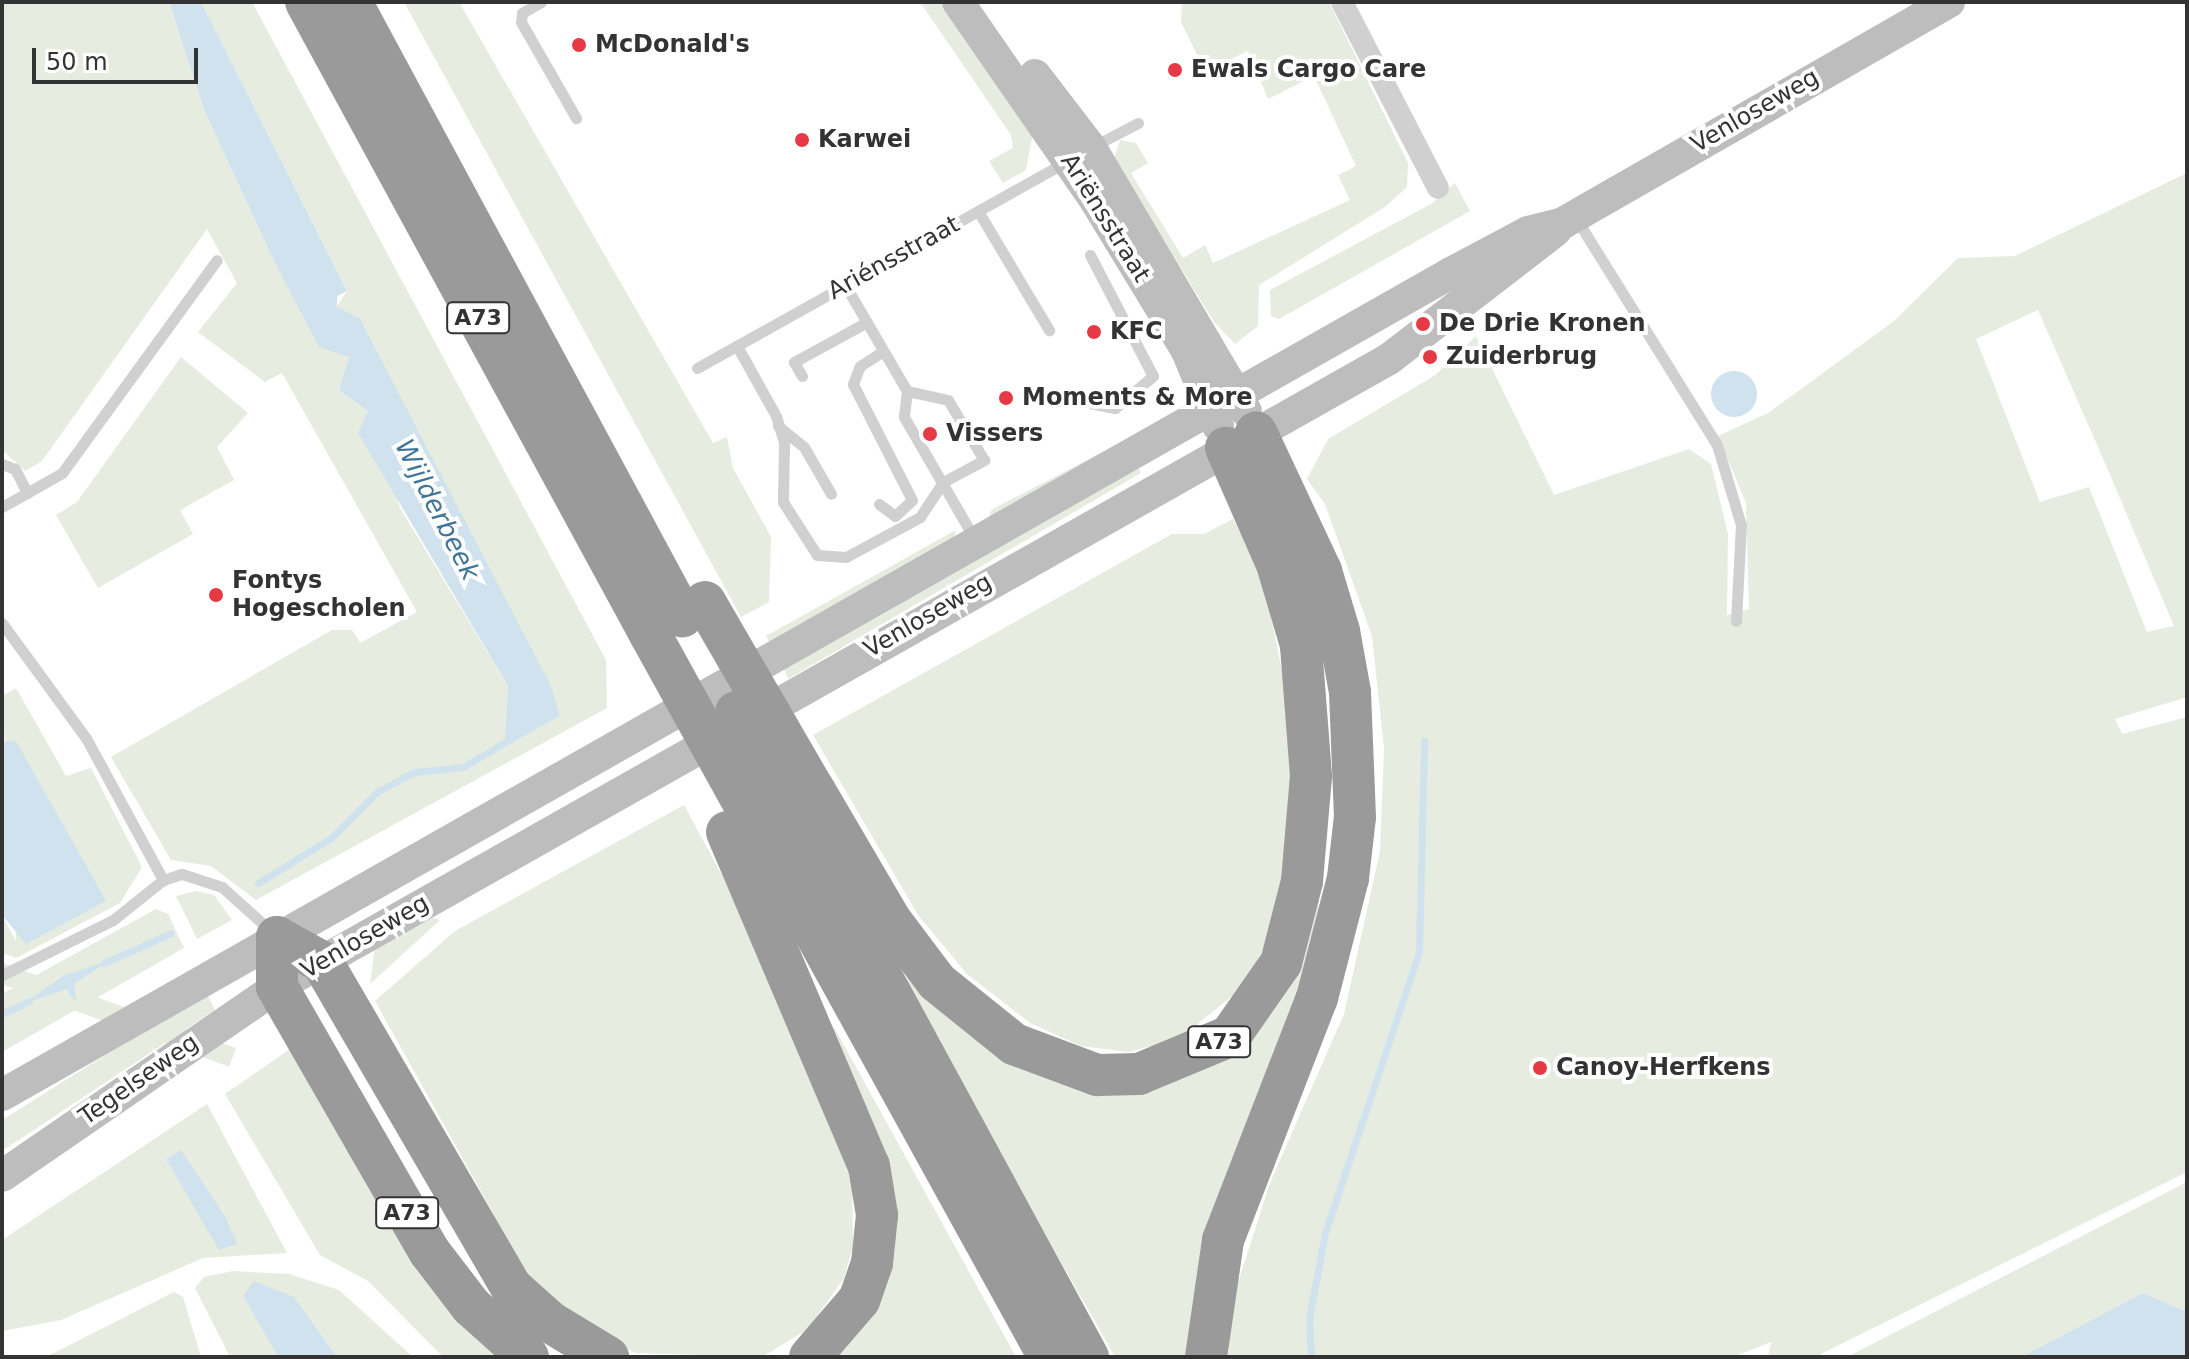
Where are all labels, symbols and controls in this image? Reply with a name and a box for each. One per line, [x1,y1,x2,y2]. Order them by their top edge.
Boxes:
place label: McDonald's [595,31,750,59]
scale bar [36,32,202,82]
marker: McDonald's [570,36,588,54]
text: 50 m [46,48,108,76]
place label: Ewals Cargo Care [1191,56,1426,84]
marker: Ewals Cargo Care [1166,61,1184,79]
street label: Venloseweg [1686,63,1824,159]
place label: Karwei [818,126,911,154]
marker: Karwei [793,131,811,149]
street label: Ariënsstraat [1054,148,1156,288]
street label: Ariénsstraat [823,210,965,306]
road number: A73 [446,300,510,336]
place label: De Drie Kronen [1439,310,1646,338]
marker: De Drie Kronen [1414,315,1432,333]
place label: KFC [1110,318,1163,346]
marker: KFC [1085,323,1103,341]
place label: Zuiderbrug [1446,343,1597,371]
marker: Zuiderbrug [1421,348,1439,366]
place label: Moments & More [1022,384,1253,412]
marker: Moments & More [997,389,1015,407]
place label: Vissers [946,420,1043,448]
marker: Vissers [921,425,939,443]
water label: Wijlderbeek [388,434,486,586]
place label: Fontys Hogescholen [232,567,406,623]
street label: Venloseweg [859,568,997,664]
marker: Fontys Hogescholen [207,586,225,604]
street label: Venloseweg [296,889,434,985]
road number: A73 [1187,1024,1251,1060]
street label: Tegelseweg [74,1028,204,1132]
place label: Canoy-Herfkens [1556,1054,1771,1082]
marker: Canoy-Herfkens [1531,1059,1549,1077]
road number: A73 [375,1195,439,1231]

